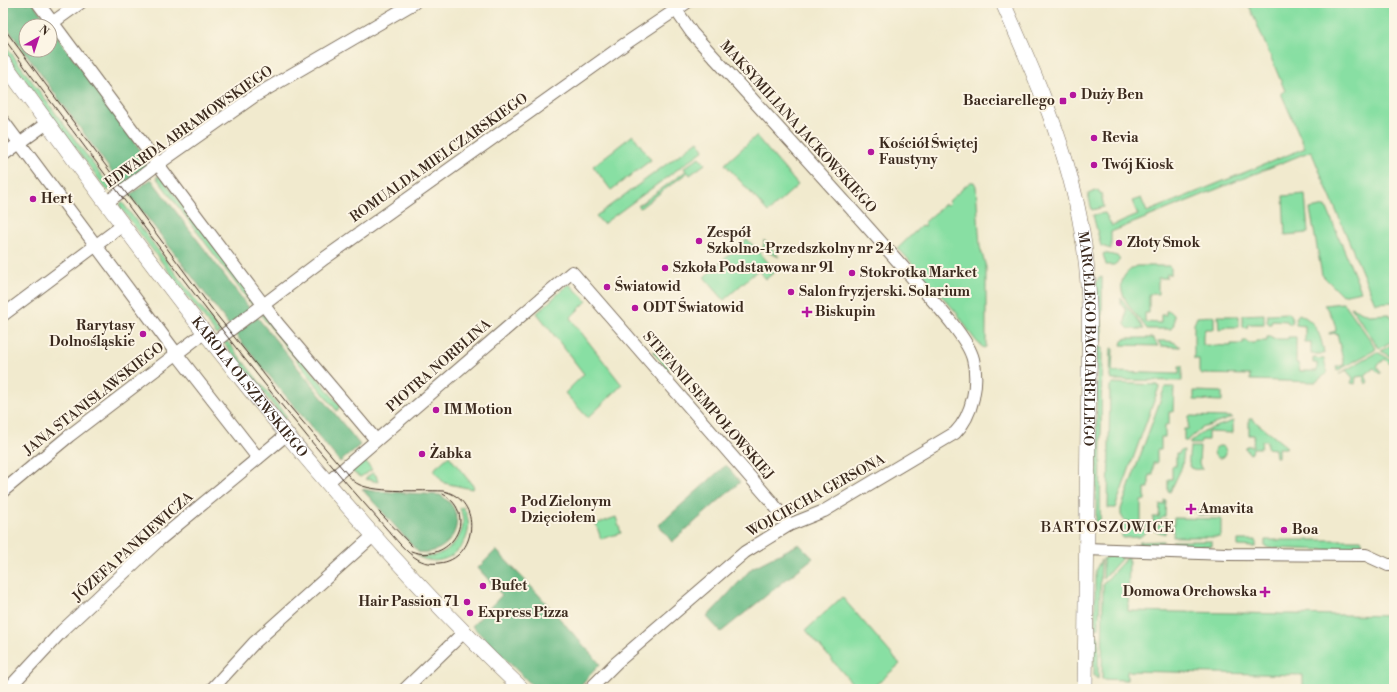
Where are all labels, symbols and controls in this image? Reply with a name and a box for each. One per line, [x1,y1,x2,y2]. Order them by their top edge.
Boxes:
north arrow [18,18,58,58]
text: N [36,23,52,39]
street label: MAKSYMILIANA JACKOWSKIEGO [716,37,880,217]
street label: EDWARDA ABRAMOWSKIEGO [101,62,277,192]
place label: Duży Ben [1081,86,1144,104]
street label: ROMUALDA MIELCZARSKIEGO [347,89,532,227]
marker: Duży Ben [1068,90,1078,100]
place label: Bacciarellego [963,92,1055,110]
marker: Bacciarellego [1058,96,1068,106]
place label: Revia [1102,129,1139,147]
place label: Kościół Świętej Faustyny [879,133,978,169]
marker: Revia [1089,133,1099,143]
marker: Kościół Świętej Faustyny [866,147,876,157]
place label: Twój Kiosk [1102,156,1174,174]
marker: Twój Kiosk [1089,160,1099,170]
place label: Hert [41,190,74,208]
marker: Hert [28,194,38,204]
place label: Zespół Szkolno-Przedszkolny nr 24 [707,224,894,258]
street label: MARCELEGO BACCIARELLEGO [1073,230,1099,446]
place label: Złoty Smok [1127,234,1201,252]
marker: Zespół Szkolno-Przedszkolny nr 24 [694,236,704,246]
marker: Złoty Smok [1114,238,1124,248]
place label: Szkoła Podstawowa nr 91 [673,259,834,277]
marker: Szkoła Podstawowa nr 91 [660,263,670,273]
place label: Stokrotka Market [860,264,978,282]
marker: Stokrotka Market [847,268,857,278]
place label: Światowid [615,276,681,296]
marker: Światowid [602,282,612,292]
place label: Salon fryzjerski. Solarium [799,283,970,301]
marker: Salon fryzjerski. Solarium [786,287,796,297]
place label: ODT Światowid [643,297,744,317]
marker: ODT Światowid [630,303,640,313]
place label: Biskupin [815,303,876,321]
marker: Biskupin [802,307,812,317]
street label: KAROLA OLSZEWSKIEGO [187,313,311,461]
street label: PIOTRA NORBLINA [383,315,495,416]
place label: Rarytasy Dolnośląskie [49,317,136,351]
street label: STEFANII SEMPOŁOWSKIEJ [639,328,777,484]
marker: Rarytasy Dolnośląskie [138,329,148,339]
street label: JANA STANISŁAWSKIEGO [19,338,168,460]
place label: IM Motion [444,401,512,419]
marker: IM Motion [431,405,441,415]
place label: Żabka [430,443,472,463]
marker: Żabka [417,449,427,459]
street label: WOJCIECHA GERSONA [743,450,889,542]
street label: JÓZEFA PANKIEWICZA [67,486,197,607]
place label: Pod Zielonym Dzięciołem [521,493,611,527]
place label: Amavita [1198,500,1254,518]
marker: Amavita [1186,504,1196,514]
marker: Pod Zielonym Dzięciołem [508,505,518,515]
district label: BARTOSZOWICE [1040,518,1175,537]
place label: Boa [1292,521,1319,539]
marker: Boa [1279,525,1289,535]
place label: Bufet [491,577,528,595]
marker: Bufet [478,581,488,591]
place label: Domowa Orchowska [1123,583,1257,601]
marker: Domowa Orchowska [1260,587,1270,597]
place label: Hair Passion 71 [358,593,459,611]
marker: Hair Passion 71 [462,597,472,607]
place label: Express Pizza [478,604,569,622]
marker: Express Pizza [465,608,475,618]

